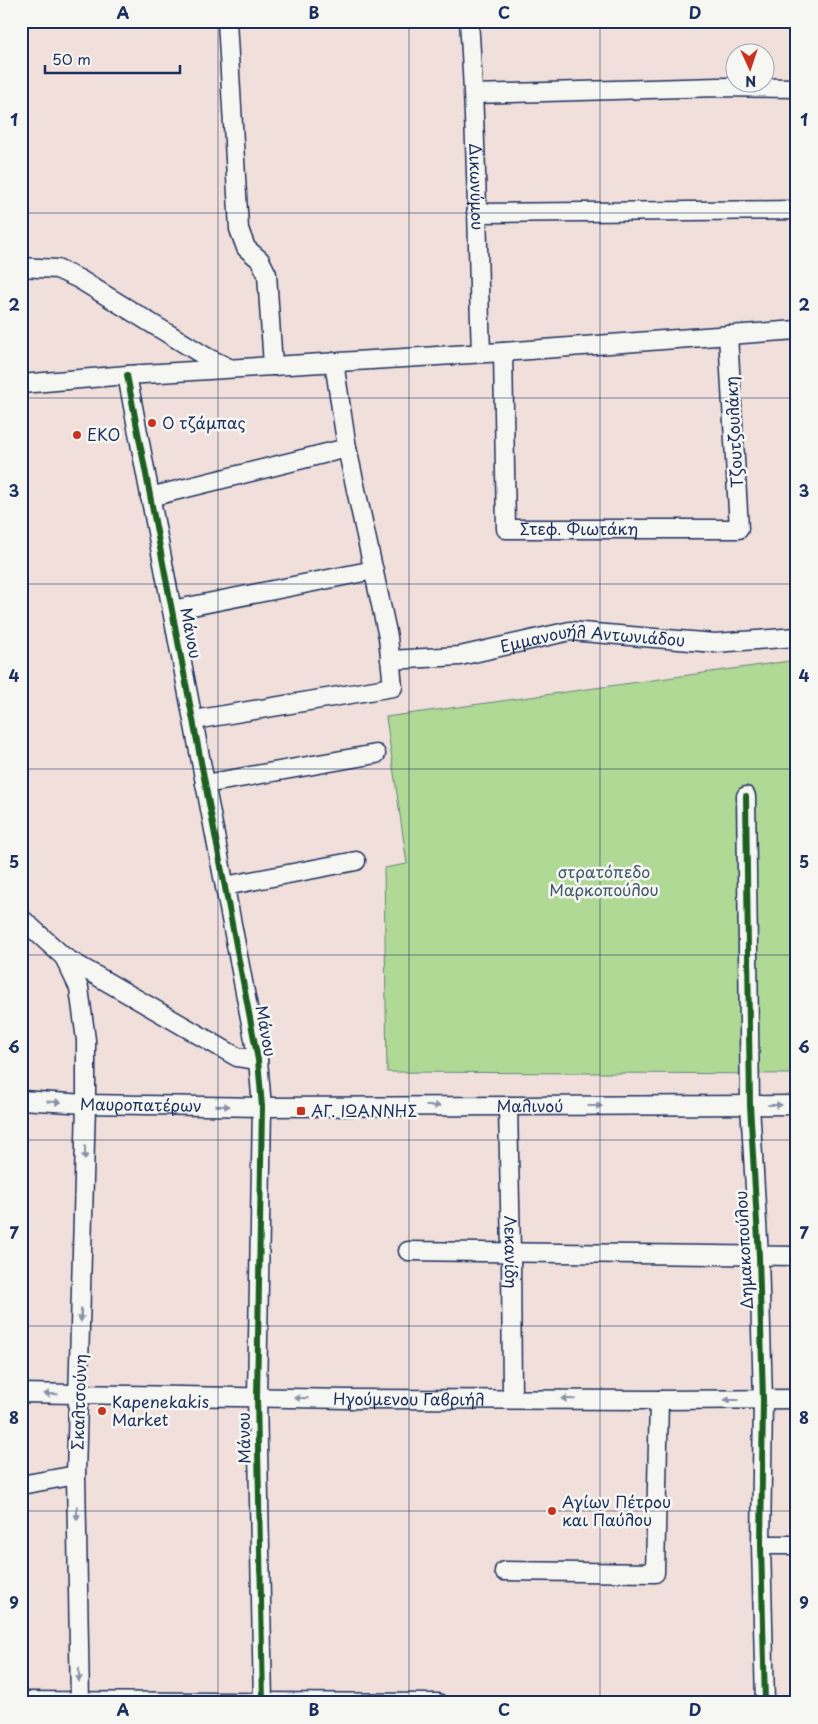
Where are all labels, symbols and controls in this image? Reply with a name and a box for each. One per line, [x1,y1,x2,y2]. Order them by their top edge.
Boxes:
text: A [117,0,130,24]
text: B [309,0,320,24]
text: C [498,0,510,24]
text: D [689,0,701,24]
scale bar [45,42,180,74]
north arrow [726,42,776,92]
text: 50 m [52,47,91,70]
text: N [745,71,757,92]
text: 1 [10,107,18,131]
text: 1 [800,107,808,131]
street label: Δικωνύμου [464,143,491,231]
text: 2 [8,292,20,316]
text: 2 [798,292,810,316]
street label: Τζουτζουλάκη [718,376,748,488]
place label: Ο τζάμπας [162,410,246,434]
marker: Ο τζάμπας [146,417,158,429]
place label: EKO [87,422,120,446]
marker: EKO [71,429,83,441]
text: 3 [9,478,19,502]
text: 3 [799,478,809,502]
street label: Στεφ. Φιωτάκη [520,516,638,540]
street label: Μάνου [175,605,209,660]
street label: Εμμανουήλ Αντωνιάδου [498,618,686,658]
text: 4 [9,663,20,687]
text: 4 [799,663,810,687]
text: 5 [9,849,19,873]
text: 5 [799,849,809,873]
park label: στρατόπεδο Μαρκοπούλου [549,859,659,901]
street label: Μάνου [251,1003,283,1058]
text: 6 [8,1034,20,1058]
text: 6 [798,1034,810,1058]
street label: Μαυροπατέρων [80,1091,202,1117]
street label: Μαλινού [496,1093,563,1117]
place label: ΑΓ. ΙΩΑΝΝΗΣ [311,1098,417,1122]
one-way arrow [46,1099,62,1107]
one-way arrow [768,1101,784,1109]
one-way arrow [425,1102,441,1110]
one-way arrow [588,1102,604,1110]
one-way arrow [215,1103,231,1111]
marker: ΑΓ. ΙΩΑΝΝΗΣ [295,1105,307,1117]
one-way arrow [81,1145,89,1161]
street label: Δημακοπούλου [728,1190,758,1310]
street label: Λεκανίδη [499,1215,524,1289]
text: 7 [9,1220,19,1244]
text: 7 [799,1220,809,1244]
one-way arrow [77,1307,85,1323]
street label: Σκαλτσούνη [64,1353,92,1450]
street label: Ηγούμενου Γαβριήλ [333,1386,485,1410]
place label: Kapenekakis Market [112,1389,209,1431]
one-way arrow [42,1390,58,1398]
one-way arrow [292,1394,308,1402]
one-way arrow [560,1395,576,1403]
one-way arrow [722,1396,738,1404]
text: 8 [9,1405,19,1429]
marker: Kapenekakis Market [96,1405,108,1417]
text: 8 [799,1405,809,1429]
street label: Μάνου [231,1412,255,1464]
place label: Αγίων Πέτρου και Παύλου [562,1489,671,1531]
one-way arrow [73,1505,81,1521]
marker: Αγίων Πέτρου και Παύλου [546,1505,558,1517]
text: 9 [9,1590,19,1614]
text: 9 [799,1590,809,1614]
one-way arrow [76,1667,84,1683]
text: A [117,1697,130,1721]
text: B [309,1697,320,1721]
text: C [498,1697,510,1721]
text: D [689,1697,701,1721]

